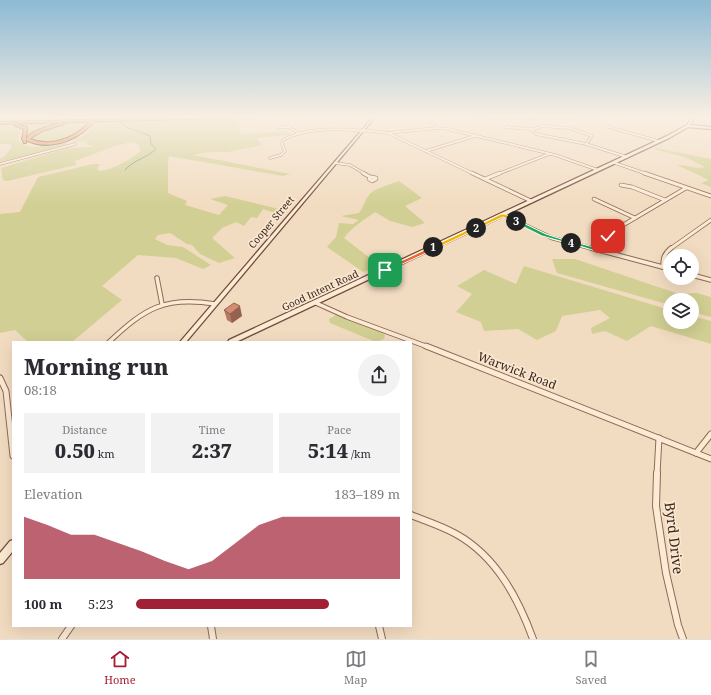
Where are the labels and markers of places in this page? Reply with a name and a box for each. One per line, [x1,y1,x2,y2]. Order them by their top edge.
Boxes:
pin: 3 [506,211,526,231]
pin: 2 [466,218,486,238]
pin [591,219,625,253]
pin: 4 [561,233,581,253]
pin: 1 [423,237,443,257]
pin [368,253,402,287]

